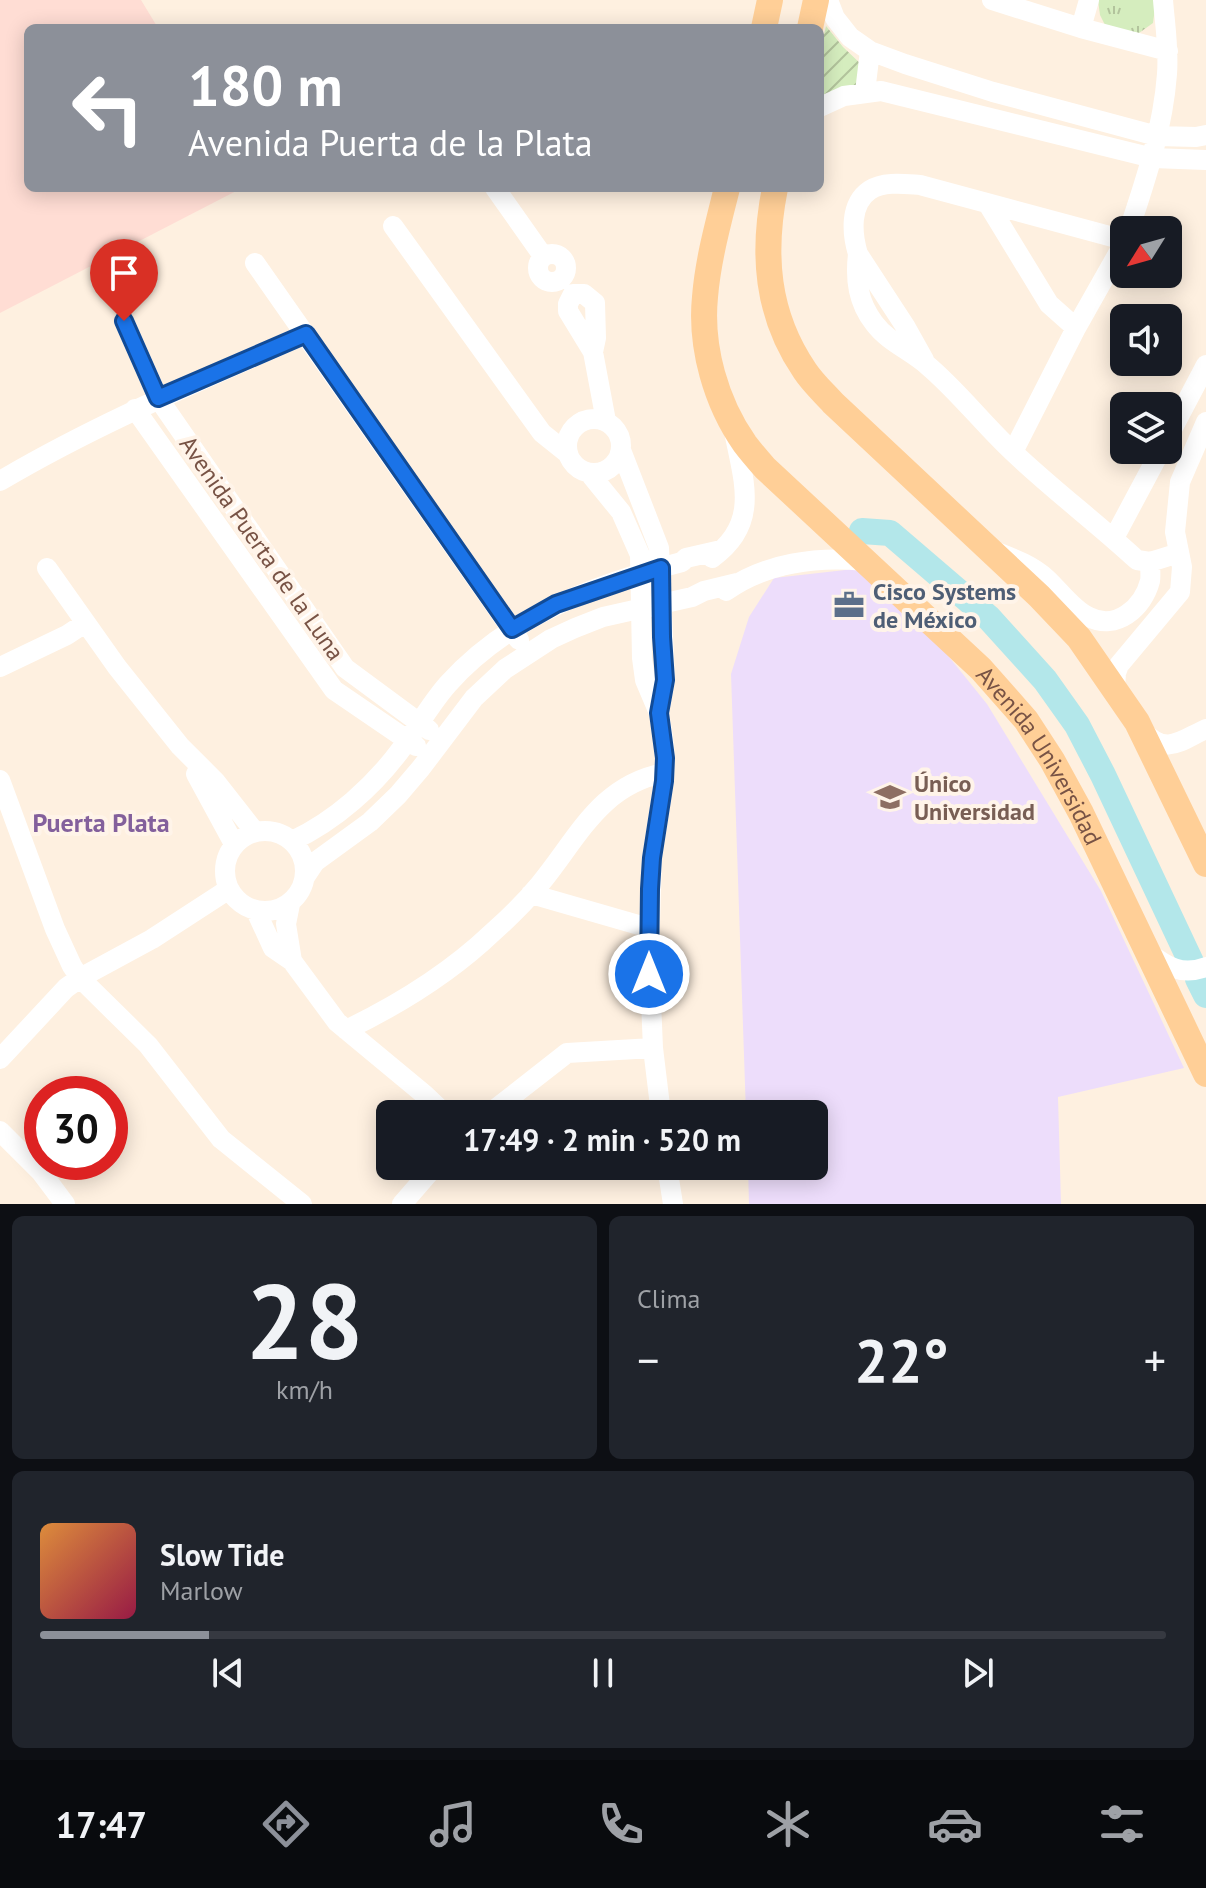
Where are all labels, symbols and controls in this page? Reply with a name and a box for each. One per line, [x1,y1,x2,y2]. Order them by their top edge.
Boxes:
text: 180 m [188,49,343,121]
icon: left [56,56,160,160]
text: Avenida Puerta de la Plata [188,119,593,166]
north arrow [1110,216,1182,288]
map controls [1110,216,1182,464]
pin [90,239,158,321]
icon: arrive [102,251,146,295]
button: sound [1110,304,1182,376]
button: layers [1110,392,1182,464]
street label: Avenida Puerta de la Luna [173,430,351,666]
place label: Cisco Systems de México [873,576,1016,635]
office icon: Cisco Systems de México [832,588,866,622]
street label: Avenida Universidad [970,659,1109,850]
place label: Único Universidad [914,768,1035,827]
school or university icon: Único Universidad [873,780,907,814]
district label: Puerta Plata [32,806,170,839]
position arrow [607,932,691,1016]
speed limit sign: 30 [24,1076,128,1180]
text: 17:49 · 2 min · 520 m [463,1120,741,1159]
text: 28 [246,1253,363,1388]
text: Clima [637,1282,700,1315]
text: 22° [854,1321,949,1399]
text: − [637,1331,659,1388]
text: + [1144,1331,1166,1388]
text: km/h [276,1373,333,1406]
text: Slow Tide [160,1535,285,1574]
text: Marlow [160,1574,243,1607]
icon: previous [206,1651,250,1695]
icon: pause [581,1651,625,1695]
icon: next [956,1651,1000,1695]
icon: directions [258,1796,314,1852]
icon: music [425,1796,481,1852]
icon: phone [593,1796,649,1852]
icon: climate [760,1796,816,1852]
icon: car [927,1796,983,1852]
icon: filters [1094,1796,1150,1852]
text: 17:47 [56,1801,147,1848]

